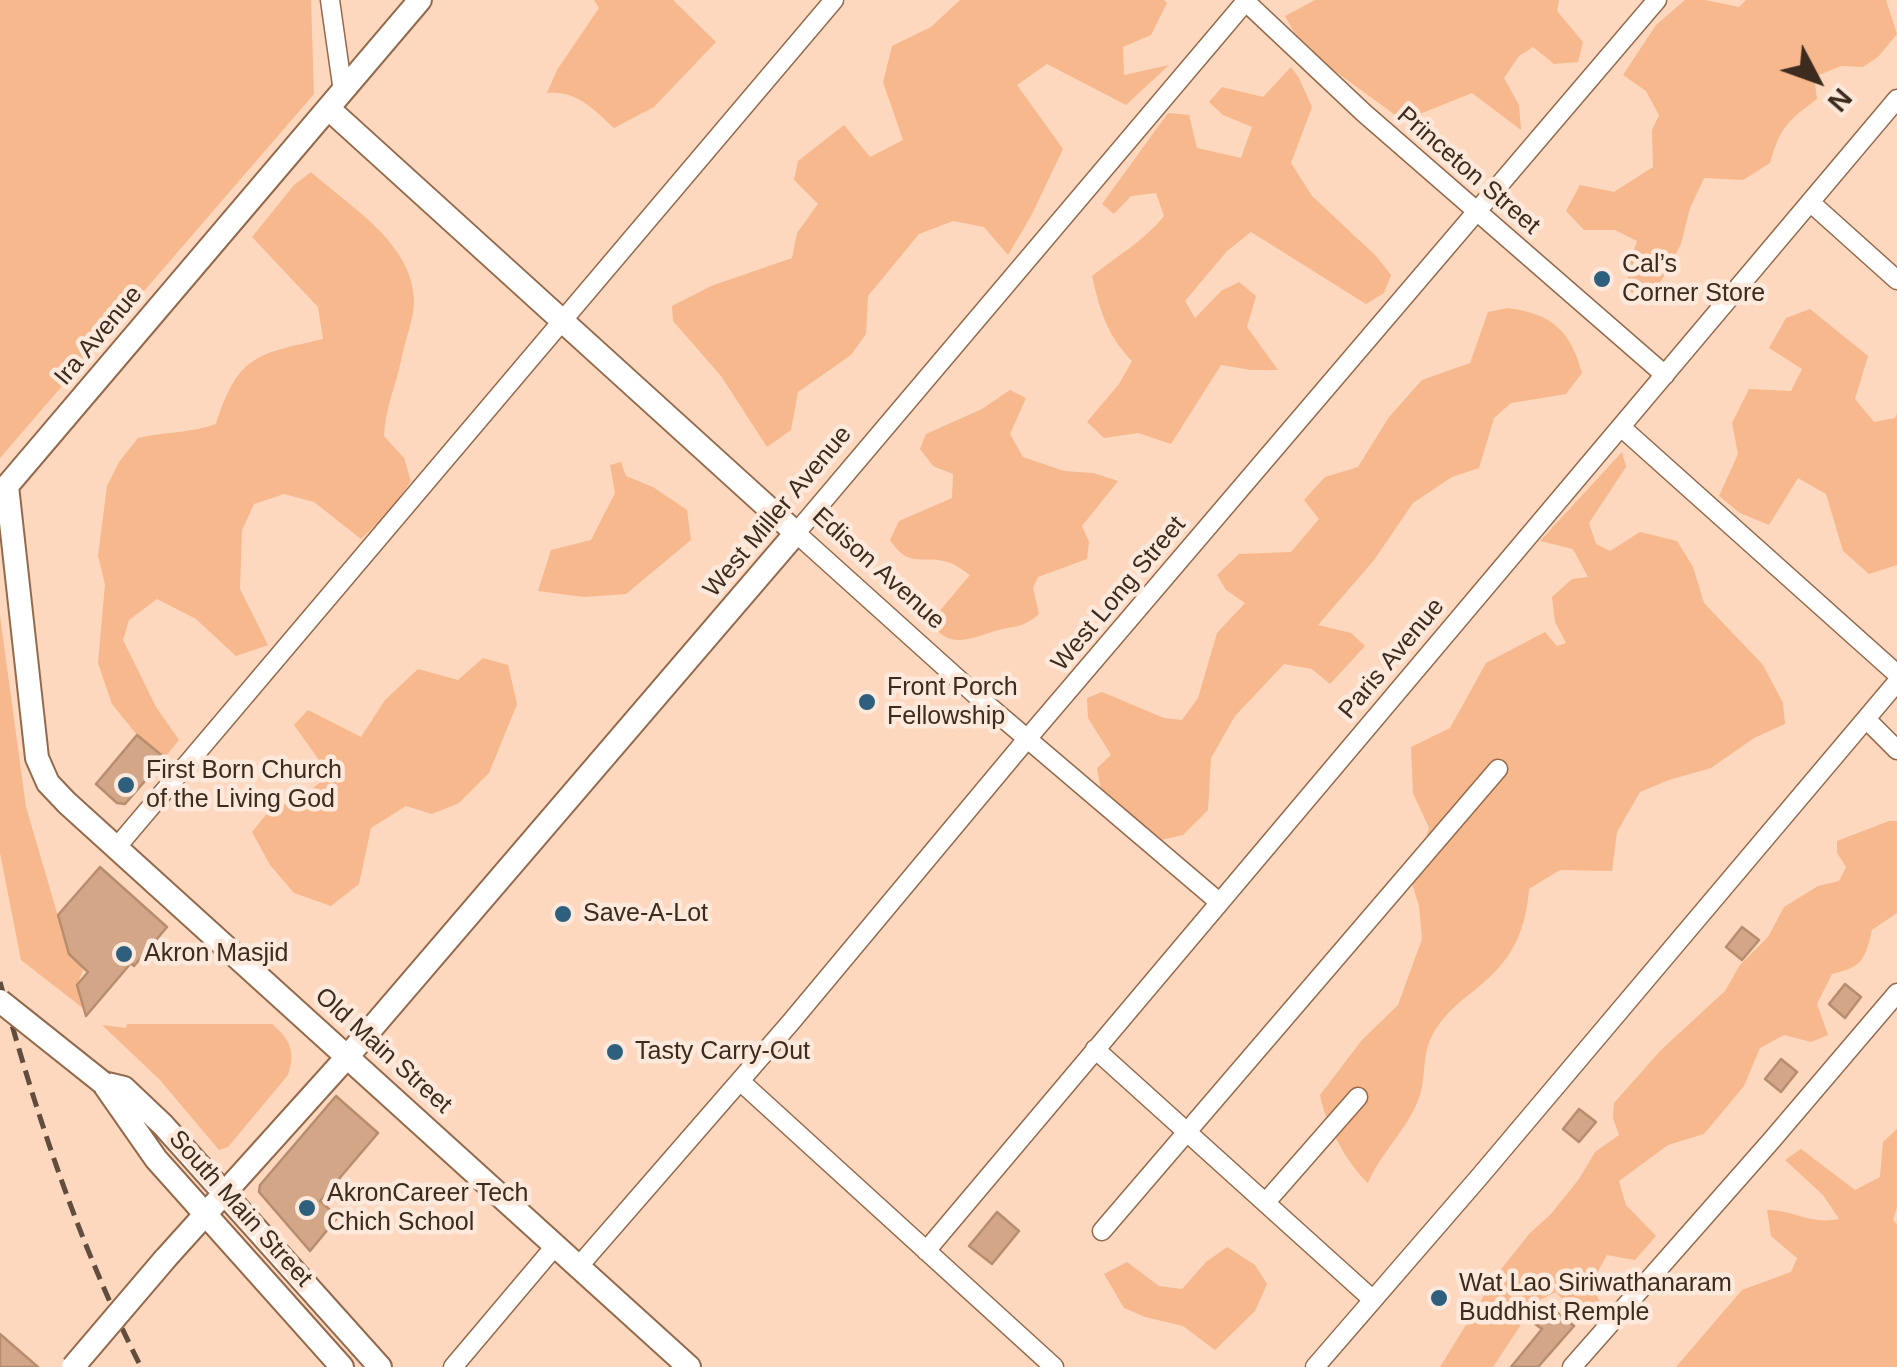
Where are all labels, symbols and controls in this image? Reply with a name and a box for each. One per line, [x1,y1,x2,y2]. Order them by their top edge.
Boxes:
north arrow [1767,30,1867,130]
text: N [1822,82,1858,118]
street label: Princeton Street [1391,101,1545,241]
place label: Cal’s Corner Store [1622,250,1765,309]
marker: Cal’s Corner Store [1591,268,1613,290]
street label: Ira Avenue [49,280,149,392]
street label: West Miller Avenue [698,420,858,604]
street label: Edison Avenue [806,502,950,636]
street label: West Long Street [1046,511,1192,677]
street label: Paris Avenue [1333,593,1451,725]
place label: Front Porch Fellowship [887,673,1018,732]
marker: Front Porch Fellowship [856,691,878,713]
place label: First Born Church of the Living God [146,756,342,815]
marker: First Born Church of the Living God [115,774,137,796]
place label: Save-A-Lot [583,899,708,929]
marker: Save-A-Lot [552,903,574,925]
place label: Akron Masjid [144,939,288,969]
marker: Akron Masjid [113,943,135,965]
street label: Old Main Street [308,982,458,1120]
place label: Tasty Carry-Out [635,1037,810,1067]
marker: Tasty Carry-Out [604,1041,626,1063]
street label: South Main Street [162,1125,318,1293]
place label: AkronCareer Tech Chich School [327,1179,528,1238]
marker: AkronCareer Tech Chich School [296,1197,318,1219]
place label: Wat Lao Siriwathanaram Buddhist Remple [1459,1269,1732,1328]
marker: Wat Lao Siriwathanaram Buddhist Remple [1428,1287,1450,1309]

